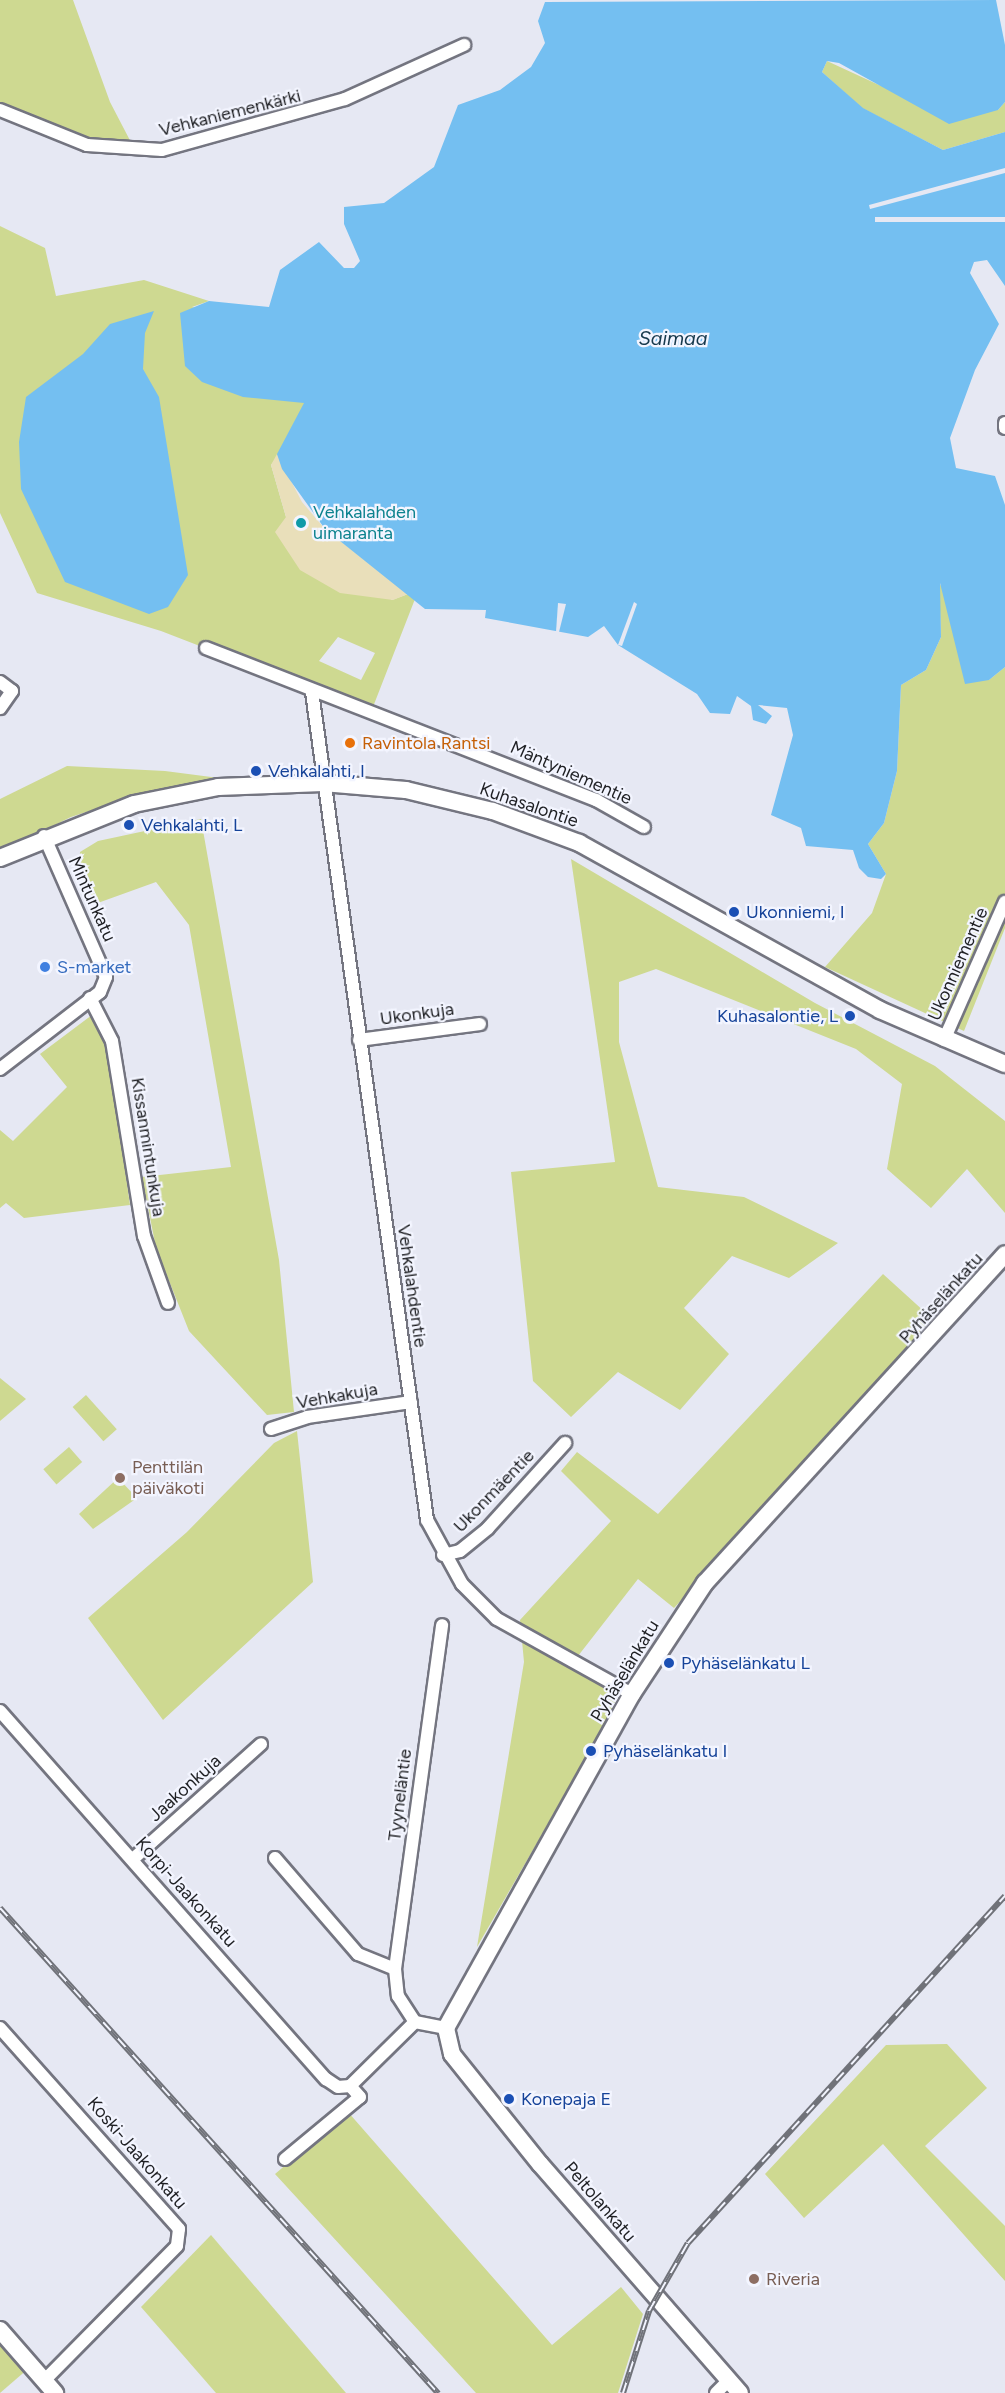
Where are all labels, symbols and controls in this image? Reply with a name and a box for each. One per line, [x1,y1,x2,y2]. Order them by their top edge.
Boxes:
street label: Vehkaniemenkärki [157,85,303,141]
water label: Saimaa [638,326,708,350]
place label: Vehkalahden uimaranta [313,502,416,544]
marker: Vehkalahden uimaranta [294,516,308,530]
place label: Ravintola Rantsi [362,732,491,754]
marker: Ravintola Rantsi [343,736,357,750]
street label: Mäntyniementie [507,737,635,809]
place label: Vehkalahti, I [268,760,365,782]
marker: Vehkalahti, I [249,764,263,778]
street label: Kuhasalontie [477,778,581,832]
place label: Vehkalahti, L [141,814,242,836]
marker: Vehkalahti, L [122,818,136,832]
street label: Mintunkatu [64,853,120,945]
place label: Ukonniemi, I [746,901,845,923]
street label: Ukonniementie [923,904,993,1024]
marker: Ukonniemi, I [727,905,741,919]
place label: S-market [57,956,131,978]
marker: S-market [38,960,52,974]
street label: Ukonkuja [379,998,455,1030]
place label: Kuhasalontie, L [717,1005,838,1027]
marker: Kuhasalontie, L [843,1009,857,1023]
street label: Kissanmintunkuja [126,1076,170,1218]
street label: Vehkalahdentie [393,1223,431,1349]
street label: Pyhäselänkatu [894,1248,988,1348]
street label: Vehkakuja [295,1378,379,1414]
street label: Ukonmäentie [449,1445,539,1537]
place label: Penttilän päiväkoti [132,1457,204,1500]
marker: Penttilän päiväkoti [113,1471,127,1485]
street label: Pyhäselänkatu [586,1616,664,1726]
place label: Pyhäselänkatu L [681,1652,810,1674]
marker: Pyhäselänkatu L [662,1656,676,1670]
place label: Pyhäselänkatu I [603,1740,727,1762]
marker: Pyhäselänkatu I [584,1744,598,1758]
street label: Tyyneläntie [384,1748,416,1842]
street label: Jaakonkuja [145,1750,225,1826]
street label: Korpi-Jaakonkatu [131,1832,241,1952]
place label: Konepaja E [521,2088,611,2110]
marker: Konepaja E [502,2092,516,2106]
street label: Koski-Jaakonkatu [83,2093,191,2213]
street label: Peltolankatu [559,2158,641,2246]
place label: Riveria [766,2268,820,2290]
marker: Riveria [747,2272,761,2286]

